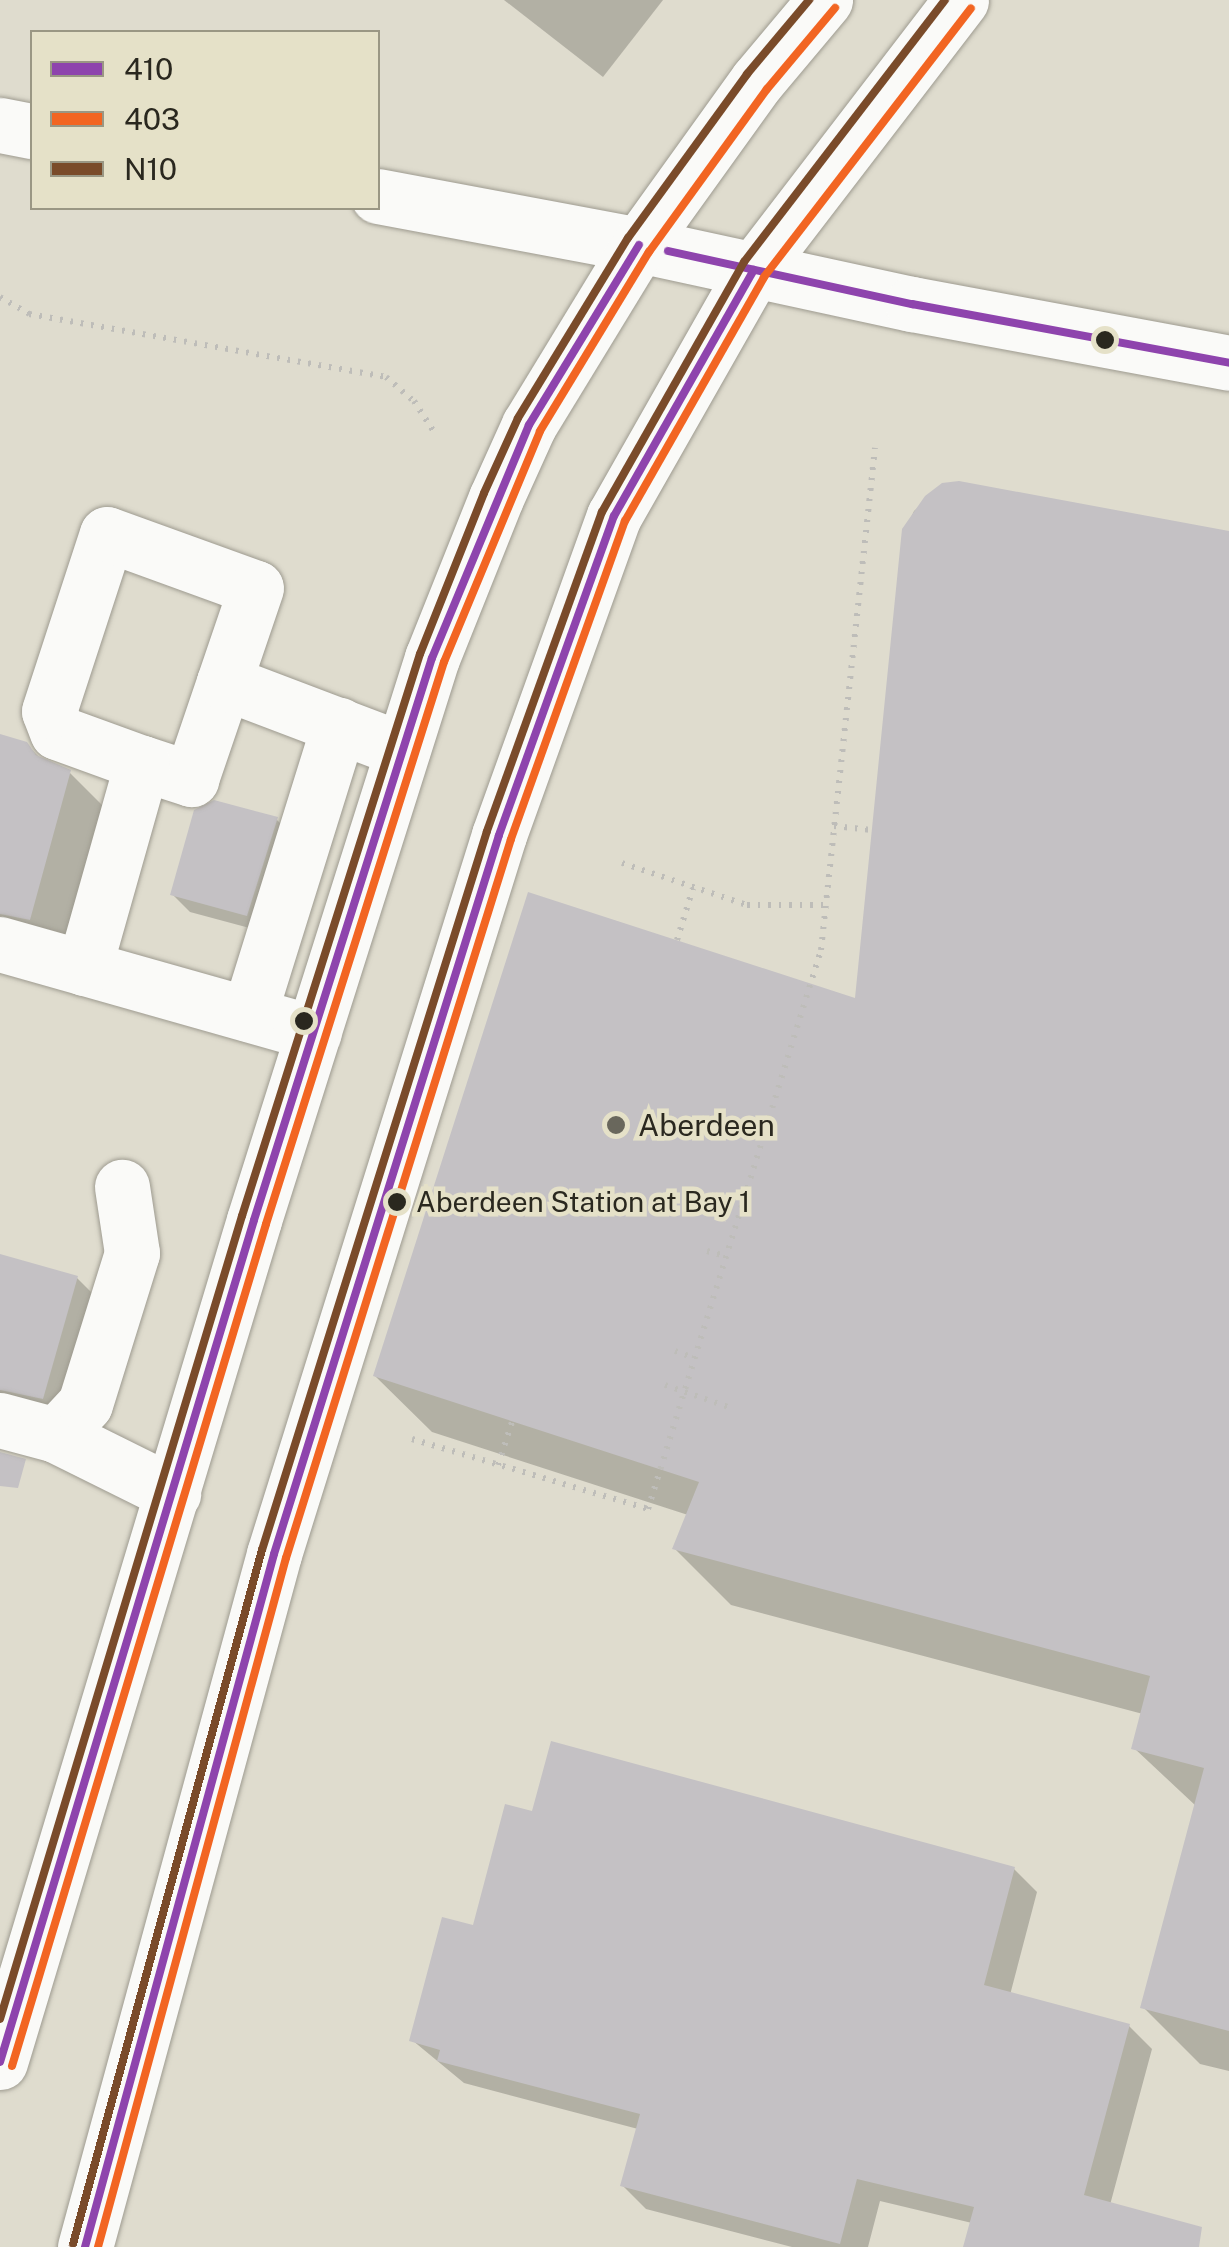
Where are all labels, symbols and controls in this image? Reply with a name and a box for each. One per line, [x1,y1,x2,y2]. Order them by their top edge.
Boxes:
legend [30,30,380,210]
text: 410 [124,51,173,87]
text: 403 [124,101,180,137]
text: N10 [124,151,177,187]
unlabelled marker [1095,330,1115,350]
unlabelled marker [294,1011,314,1031]
place label: Aberdeen [638,1107,775,1143]
marker: Aberdeen [603,1112,629,1138]
place label: Aberdeen Station at Bay 1 [416,1185,751,1219]
marker: Aberdeen Station at Bay 1 [387,1192,407,1212]

